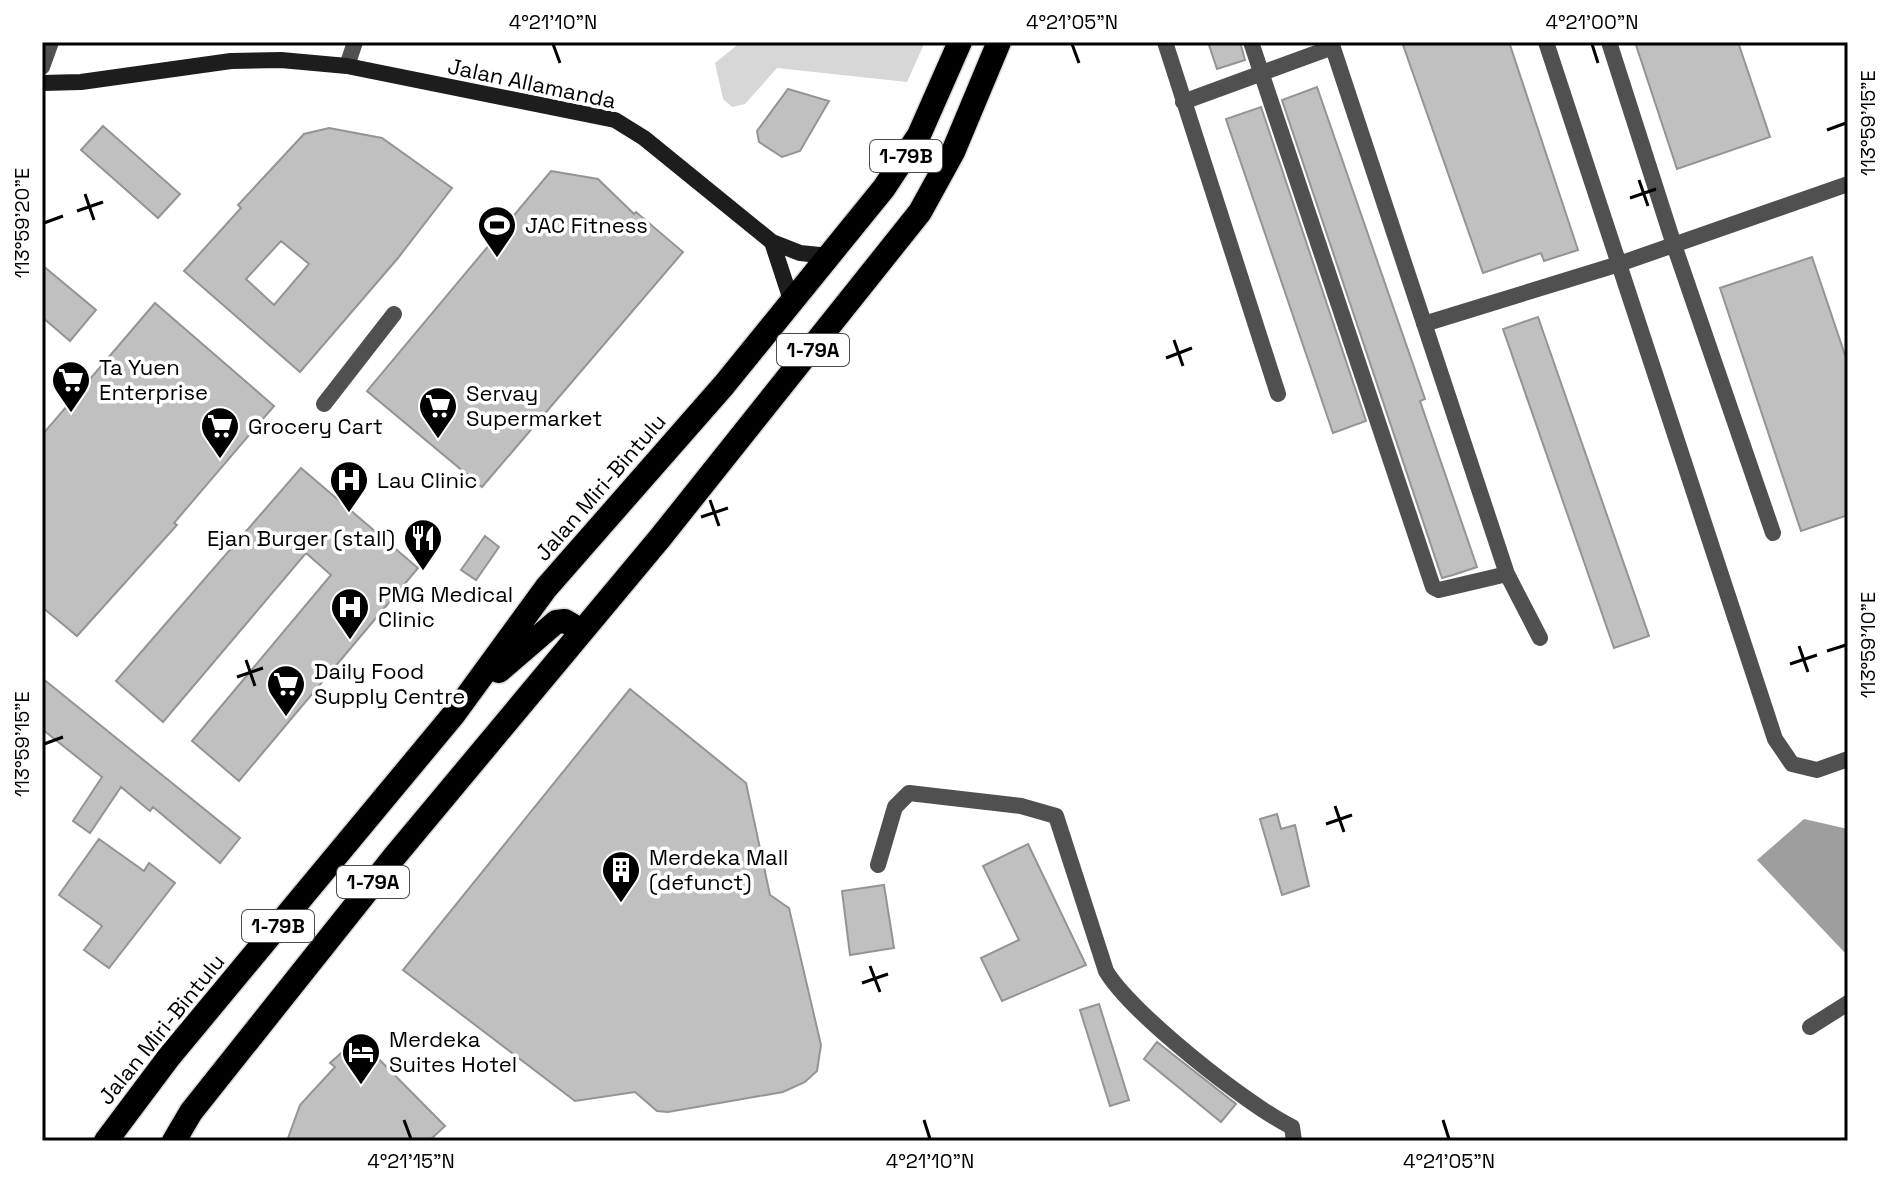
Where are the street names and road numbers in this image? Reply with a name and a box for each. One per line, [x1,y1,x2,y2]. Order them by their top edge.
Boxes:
street label: Jalan Allamanda [445,52,619,115]
road number: 1-79B [870,140,942,172]
road number: 1-79A [777,334,849,366]
street label: Jalan Miri-Bintulu [528,408,672,566]
road number: 1-79A [337,866,409,898]
road number: 1-79B [242,910,314,942]
street label: Jalan Miri-Bintulu [92,948,230,1110]

